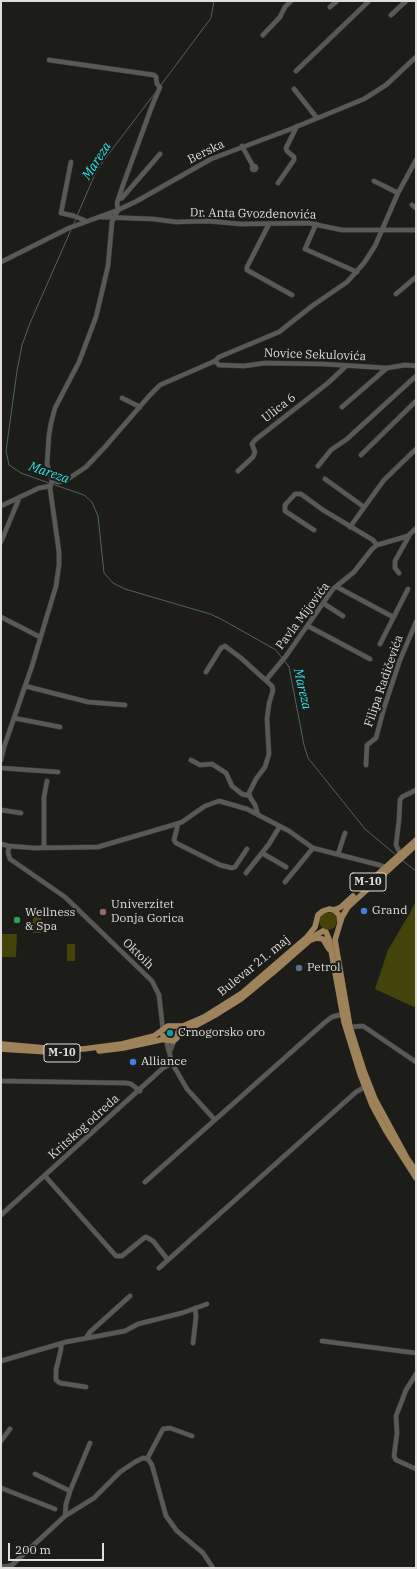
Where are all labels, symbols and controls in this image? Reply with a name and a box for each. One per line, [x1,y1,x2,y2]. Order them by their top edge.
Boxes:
street label: Berska [185,137,227,167]
water label: Mareza [79,139,115,183]
street label: Dr. Anta Gvozdenovića [190,206,316,222]
street label: Novice Sekulovića [264,346,366,364]
street label: Ulica 6 [259,390,299,426]
water label: Mareza [27,459,71,487]
street label: Pavla Mijovića [273,580,333,652]
street label: Filipa Radičevića [362,633,406,729]
water label: Mareza [290,667,314,711]
road number: M-10 [350,873,386,891]
place label: Univerzitet Donja Gorica [111,898,184,926]
place label: Grand [372,904,407,918]
place label: Wellness & Spa [25,906,75,934]
marker: Grand [359,906,369,916]
marker: Univerzitet Donja Gorica [98,907,108,917]
marker: Wellness & Spa [12,915,22,925]
street label: Bulevar 21. maj [215,933,293,999]
street label: Oktoih [119,936,157,972]
place label: Petrol [307,961,341,975]
marker: Petrol [294,963,304,973]
place label: Crnogorsko oro [178,1026,265,1040]
marker: Crnogorsko oro [165,1028,175,1038]
road number: M-10 [44,1044,80,1062]
place label: Alliance [141,1055,187,1069]
marker: Alliance [128,1057,138,1067]
street label: Kritskog odreda [46,1091,122,1163]
scale bar [10,1535,106,1561]
text: 200 m [15,1542,51,1557]

